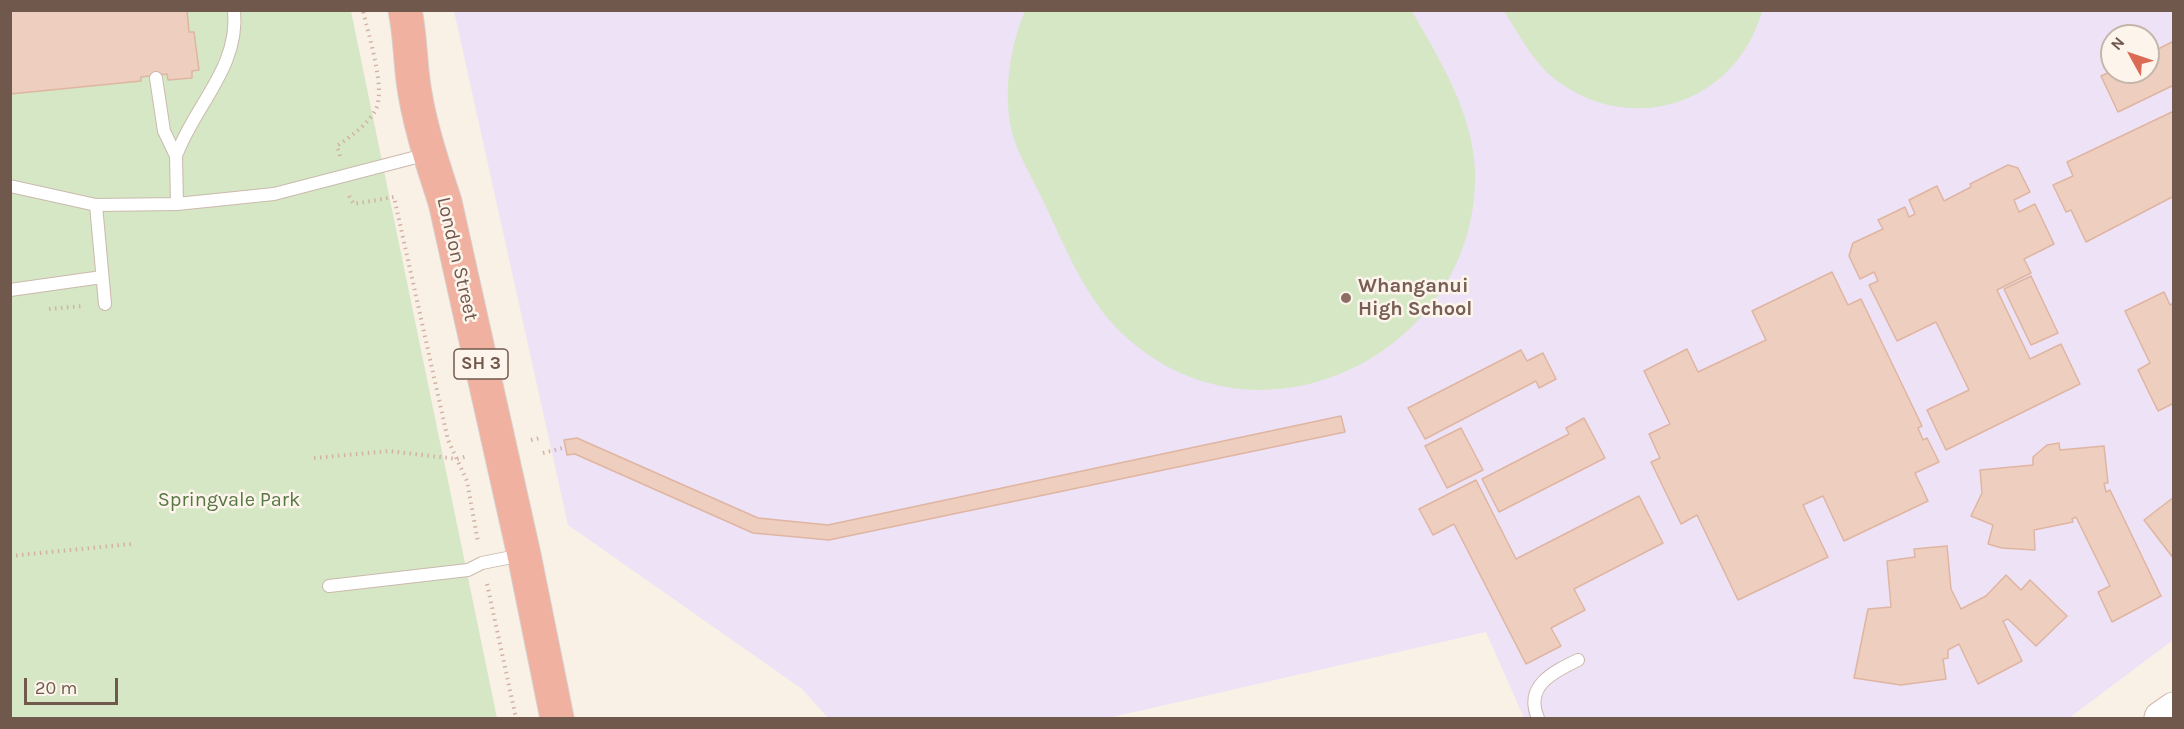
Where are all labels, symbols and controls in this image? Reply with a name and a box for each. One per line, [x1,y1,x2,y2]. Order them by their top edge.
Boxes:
north arrow [2100,24,2160,84]
text: N [2106,33,2128,54]
street label: London Street [431,195,483,323]
place label: Whanganui High School [1358,274,1472,321]
marker: Whanganui High School [1339,291,1353,305]
road number: SH 3 [454,349,508,379]
park label: Springvale Park [158,488,300,512]
scale bar [27,666,122,704]
text: 20 m [35,677,77,699]

